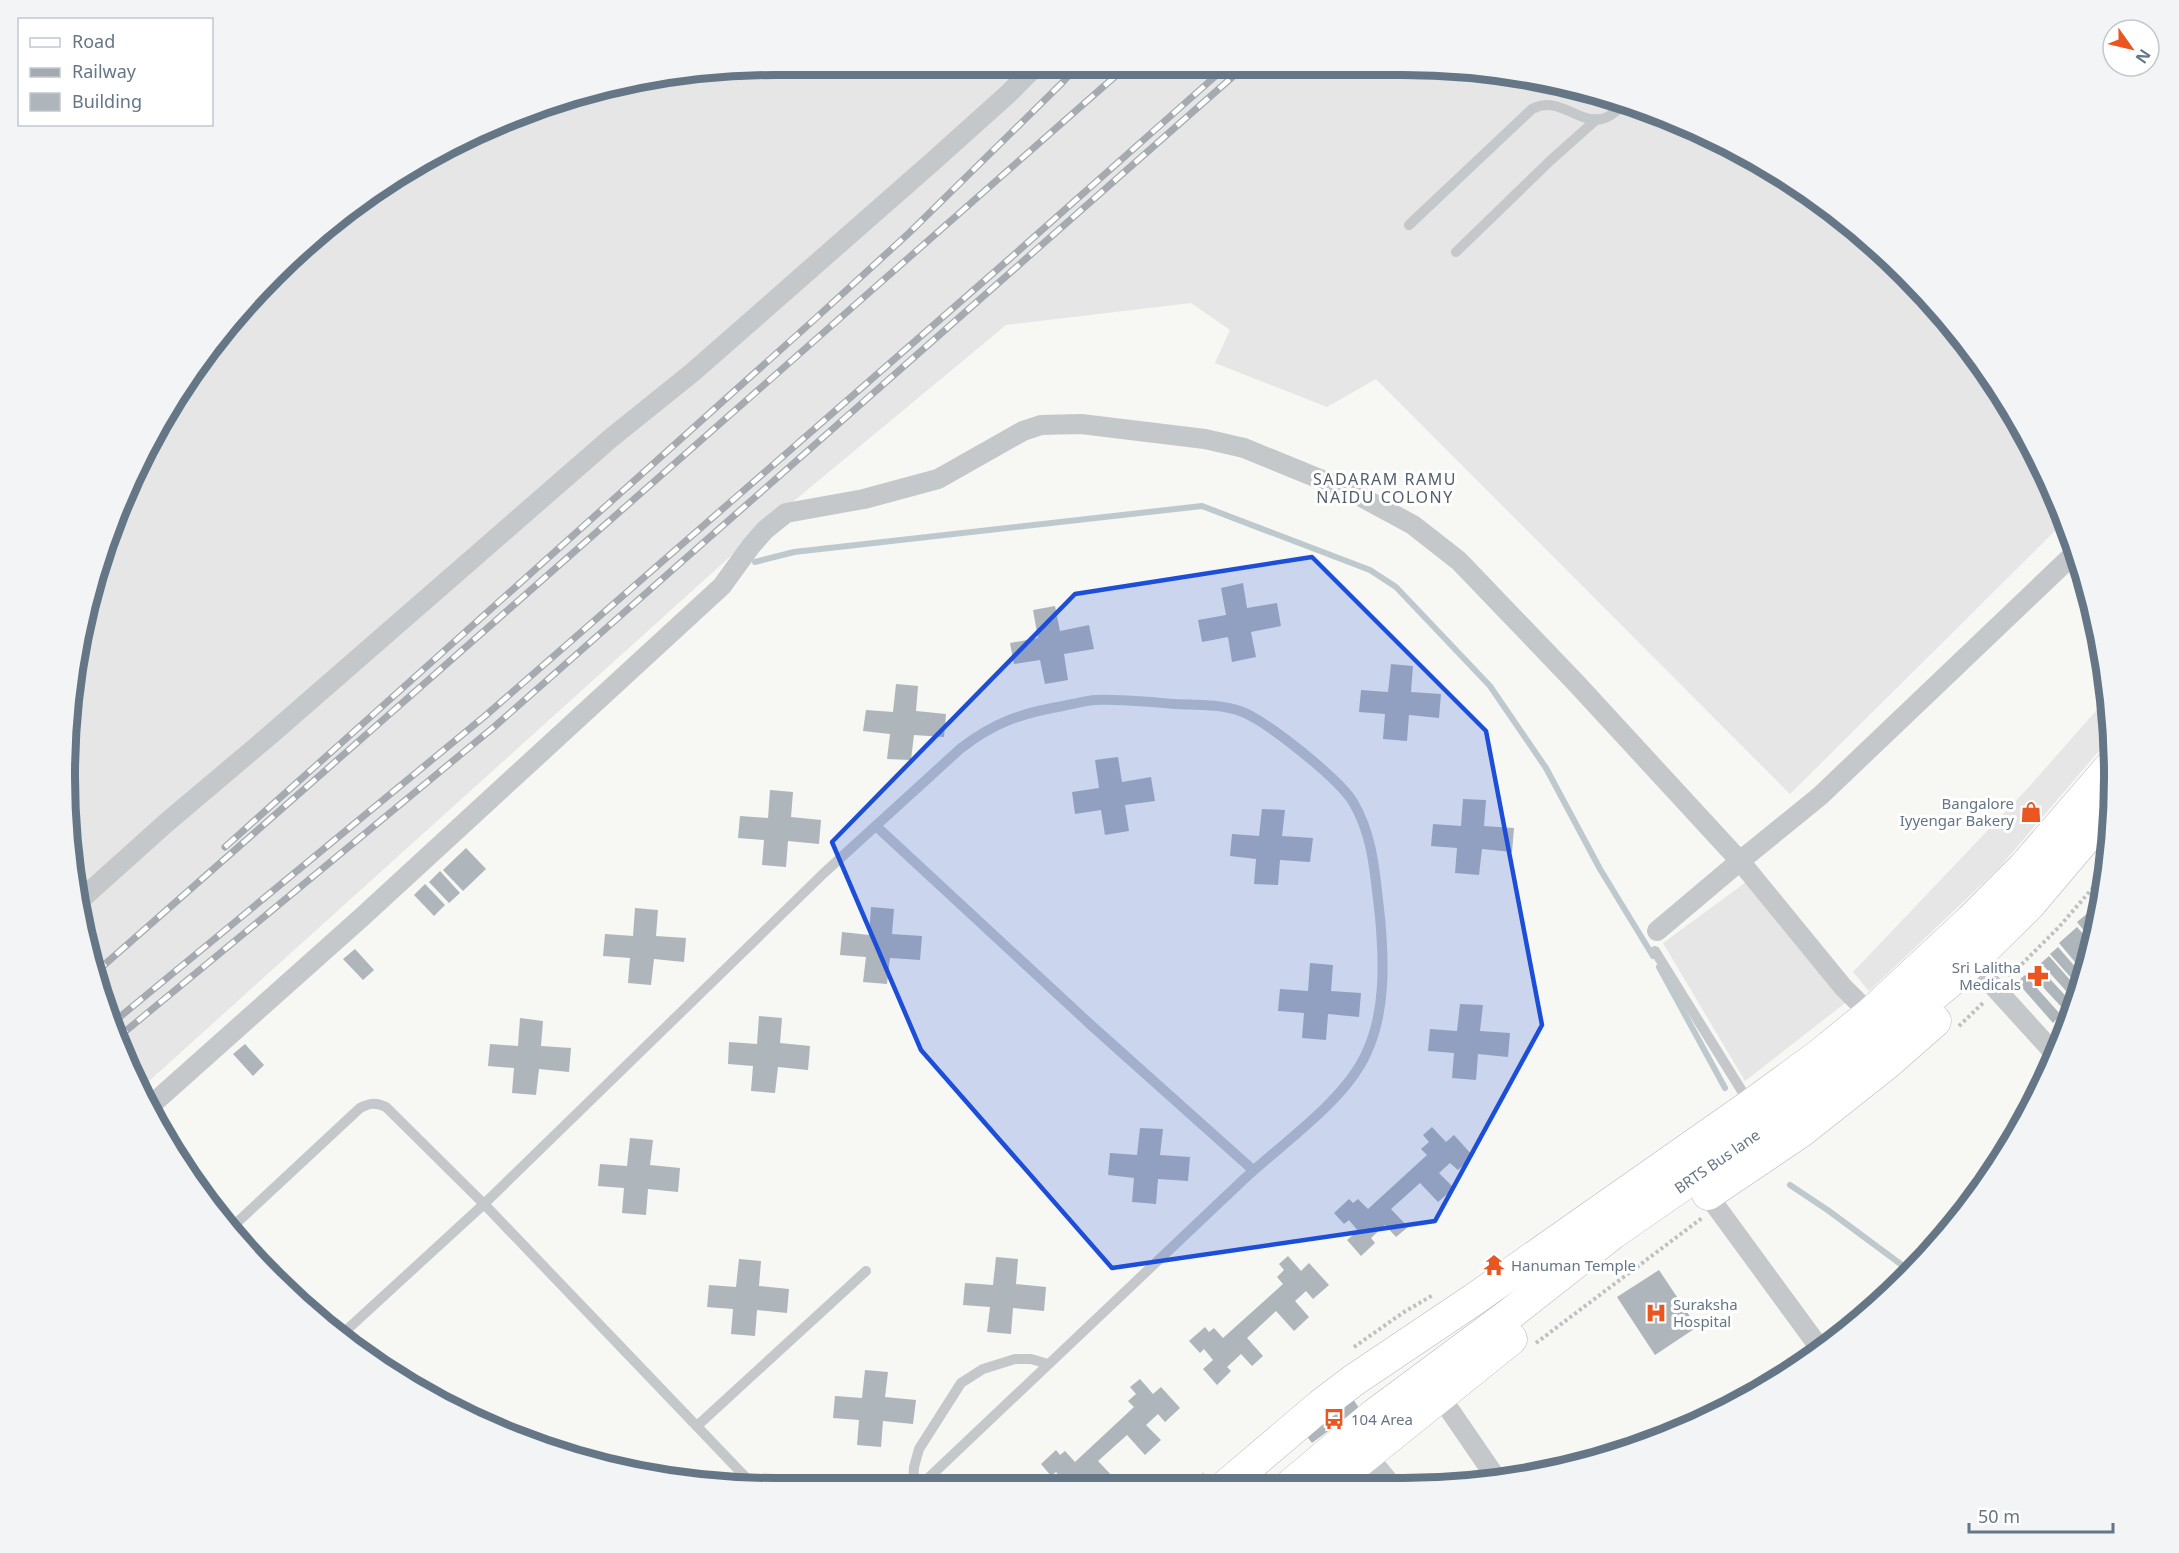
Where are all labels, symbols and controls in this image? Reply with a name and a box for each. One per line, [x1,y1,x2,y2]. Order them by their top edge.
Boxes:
legend [18,18,213,126]
north arrow [2101,18,2161,78]
text: Road [72,29,115,53]
text: N [2131,45,2156,68]
text: Railway [72,59,137,83]
text: Building [72,89,142,113]
district label: SADARAM RAMU NAIDU COLONY [1313,468,1457,508]
place label: Bangalore Iyyengar Bakery [1900,793,2014,830]
shop icon: Bangalore Iyyengar Bakery [2019,800,2043,824]
place label: Sri Lalitha Medicals [1952,957,2021,994]
pharmacy icon: Sri Lalitha Medicals [2026,964,2050,988]
street label: BRTS Bus lane [1670,1124,1764,1198]
temple icon: Hanuman Temple [1482,1253,1506,1277]
place label: Hanuman Temple [1511,1255,1636,1275]
place label: Suraksha Hospital [1673,1294,1738,1331]
hospital icon: Suraksha Hospital [1644,1301,1668,1325]
bus stop icon: 104 Area [1322,1407,1346,1431]
place label: 104 Area [1351,1409,1413,1429]
scale bar [1969,1496,2113,1534]
text: 50 m [1978,1504,2020,1528]

